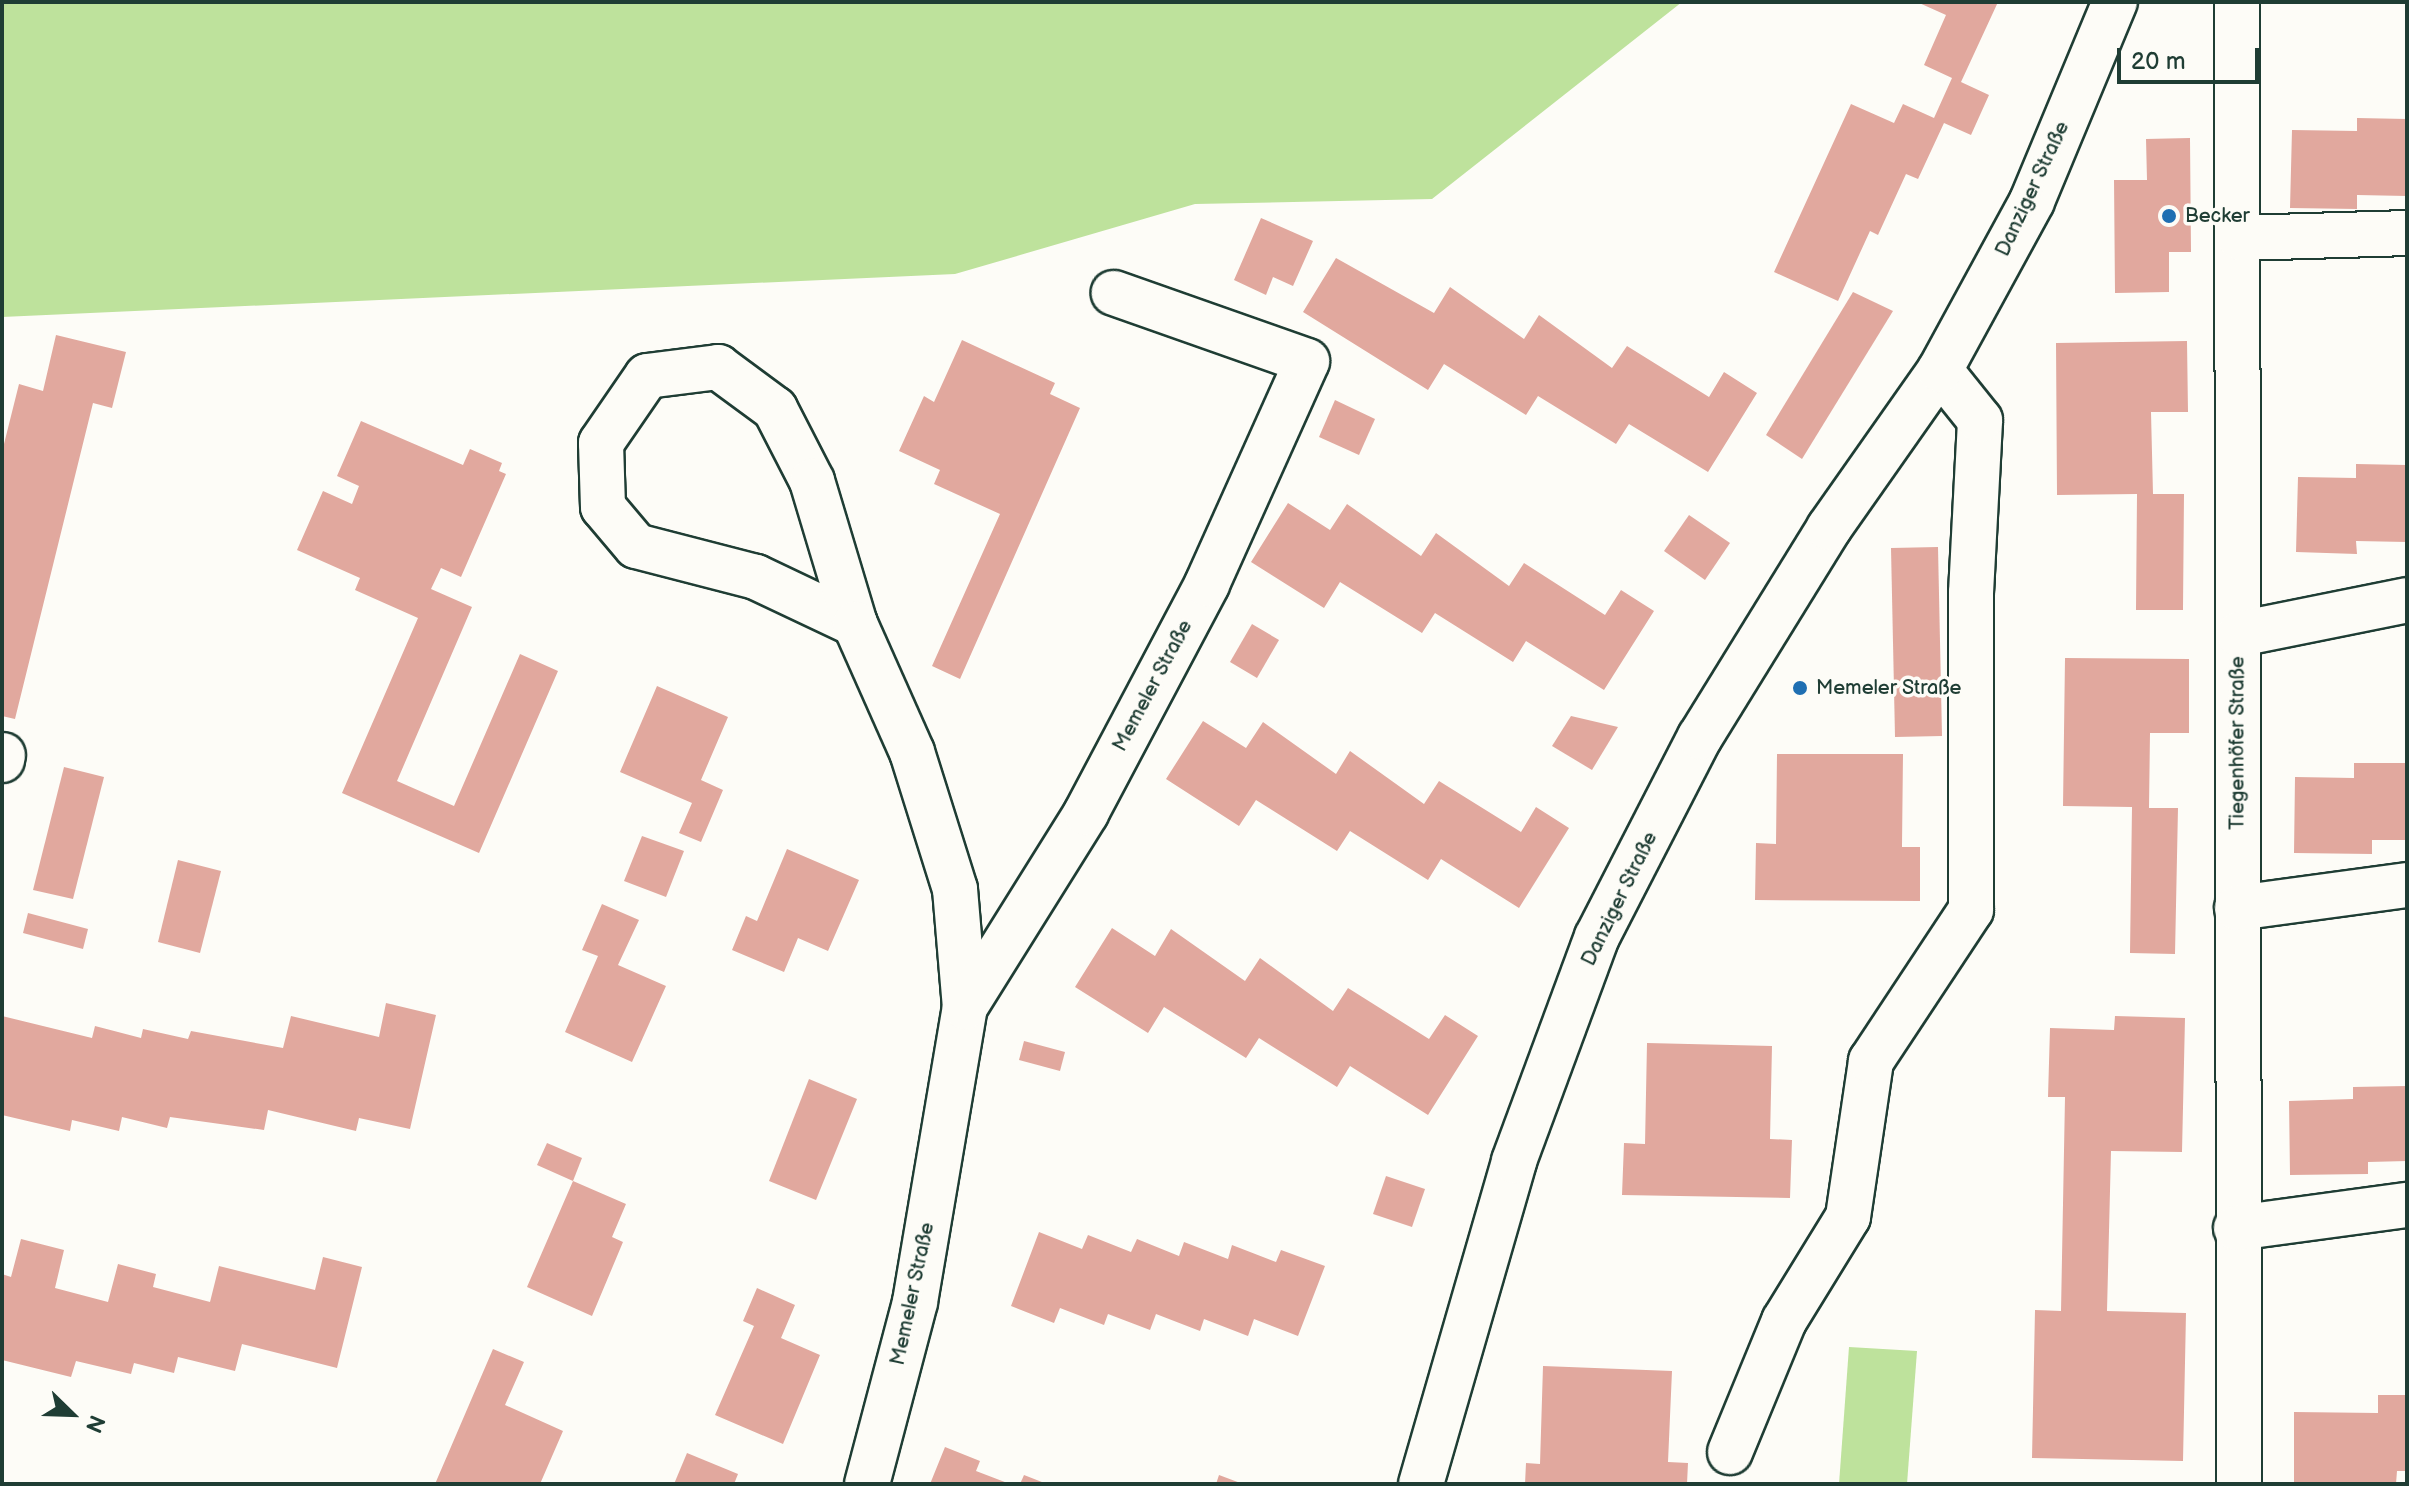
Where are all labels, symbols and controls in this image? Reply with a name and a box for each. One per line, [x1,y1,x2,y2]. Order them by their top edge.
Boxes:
scale bar [2121,32,2263,82]
text: 20 m [2131,47,2186,76]
street label: Danziger Straße [1991,117,2075,261]
place label: Becker [2185,204,2250,228]
marker: Becker [2160,207,2178,225]
street label: Memeler Straße [1108,616,1198,756]
street label: Tiegenhöfer Straße [2226,656,2250,830]
place label: Memeler Straße [1816,676,1962,700]
marker: Memeler Straße [1791,679,1809,697]
street label: Danziger Straße [1577,828,1663,970]
street label: Memeler Straße [886,1220,940,1368]
north arrow [32,1374,112,1454]
text: N [79,1411,110,1436]

